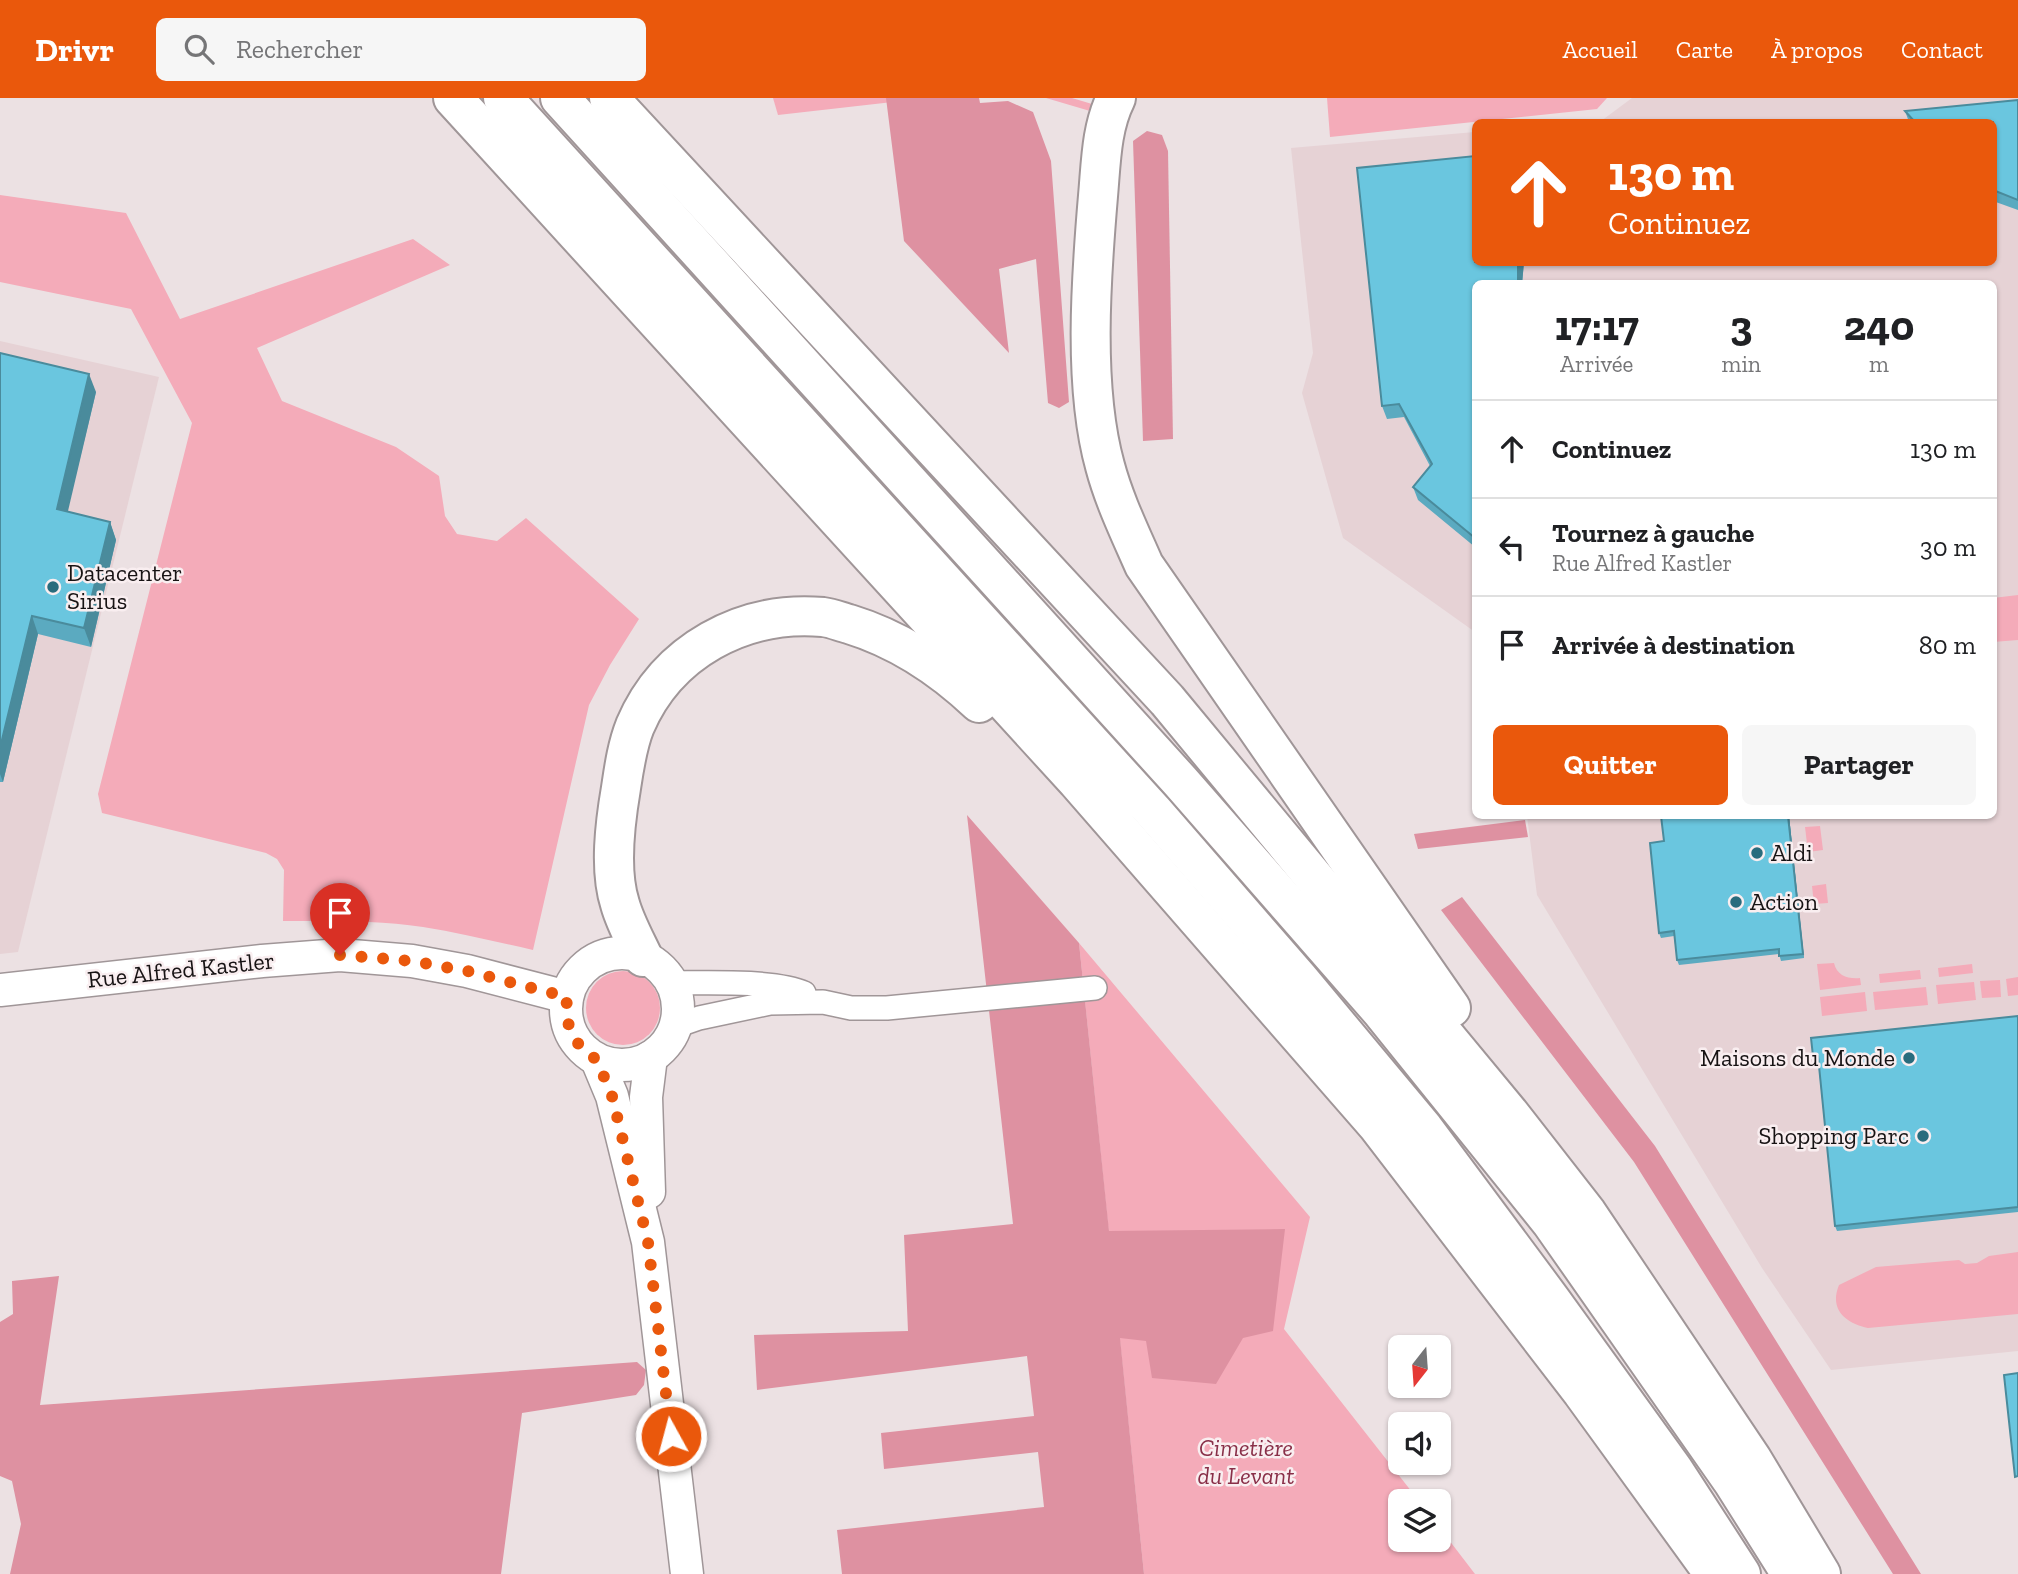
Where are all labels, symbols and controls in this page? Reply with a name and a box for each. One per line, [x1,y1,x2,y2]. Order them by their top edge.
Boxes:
search box [156,18,646,81]
text: Drivr [35,30,114,69]
icon: search [180,30,218,68]
text: Rechercher [236,33,363,65]
text: Accueil [1562,35,1638,64]
text: Carte [1676,35,1733,64]
text: À propos [1771,35,1863,64]
text: Contact [1901,35,1983,64]
text: 130 m [1608,144,1734,203]
icon: ahead [1493,147,1584,238]
text: Continuez [1608,204,1750,242]
text: 17:17 [1555,300,1639,351]
text: 3 [1730,300,1752,351]
text: 240 [1844,300,1914,351]
text: Arrivée [1560,350,1633,378]
text: min [1722,350,1761,378]
text: m [1869,350,1889,378]
icon: ahead [1493,430,1531,468]
text: Continuez [1552,433,1671,465]
text: 130 m [1910,433,1976,465]
text: Tournez à gauche [1552,517,1754,549]
icon: left [1493,528,1531,566]
text: 30 m [1920,531,1976,563]
text: Rue Alfred Kastler [1552,549,1732,577]
place label: Datacenter Sirius [67,558,182,615]
marker: Datacenter Sirius [45,579,61,595]
icon: arrive [1493,626,1531,664]
text: Arrivée à destination [1552,629,1795,661]
text: 80 m [1919,629,1976,661]
button: Quitter [1493,725,1728,805]
button: Partager [1742,725,1976,805]
place label: Aldi [1771,838,1813,867]
marker: Aldi [1749,845,1765,861]
pin [310,883,370,955]
place label: Action [1750,887,1818,916]
icon: arrive [321,894,359,932]
marker: Action [1728,894,1744,910]
street label: Rue Alfred Kastler [86,945,276,994]
place label: Maisons du Monde [1700,1043,1895,1072]
marker: Maisons du Monde [1901,1050,1917,1066]
place label: Shopping Parc [1759,1121,1909,1150]
marker: Shopping Parc [1915,1128,1931,1144]
north arrow [1388,1335,1451,1398]
map controls [1388,1335,1451,1552]
position arrow [634,1399,708,1473]
button: sound [1388,1412,1451,1475]
park label: Cimetière du Levant [1197,1433,1295,1490]
button: layers [1388,1489,1451,1552]

